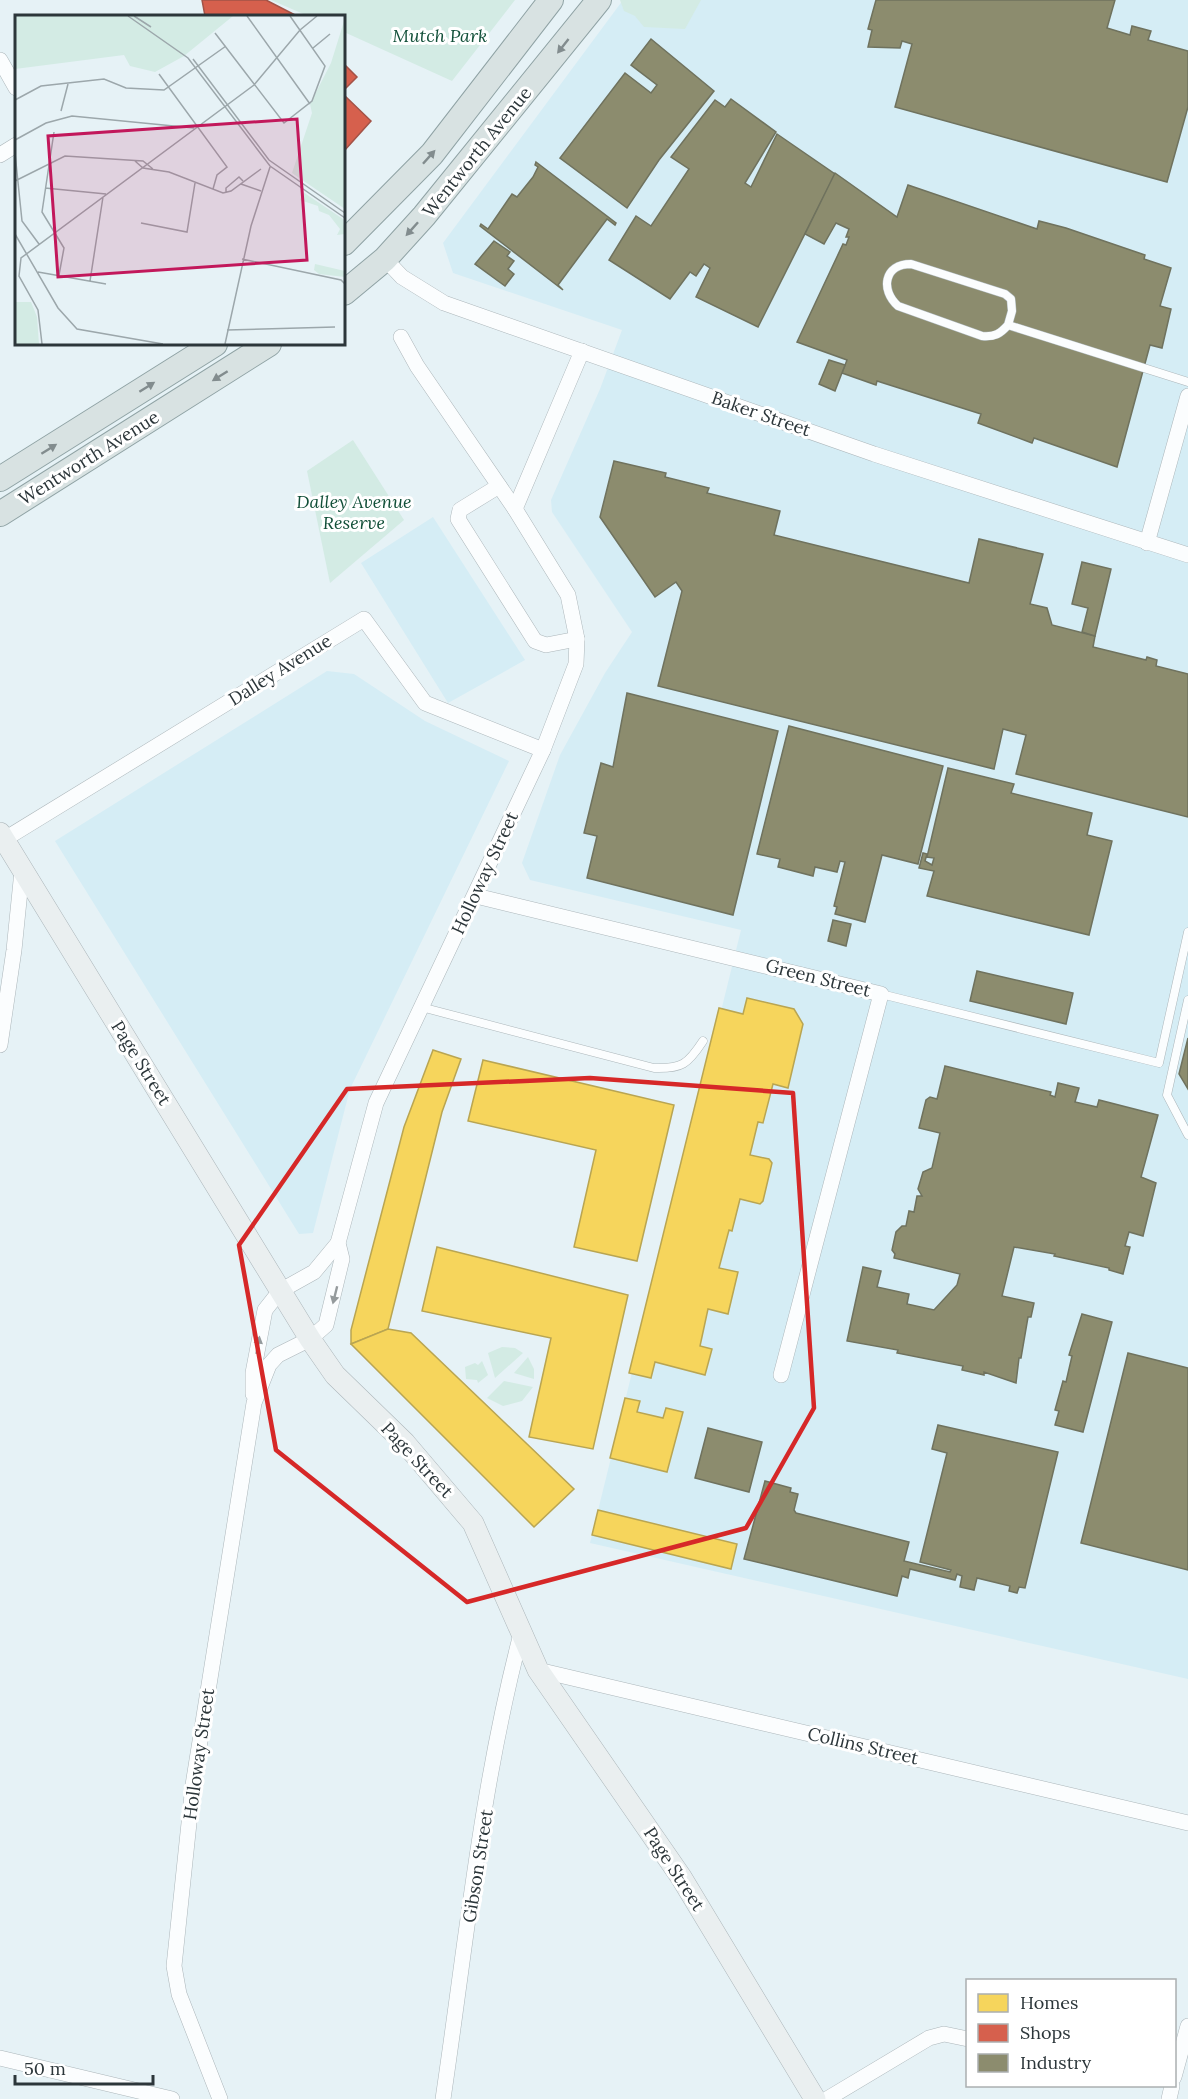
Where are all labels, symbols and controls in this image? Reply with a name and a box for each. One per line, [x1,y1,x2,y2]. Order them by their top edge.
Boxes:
inset map [15,15,345,345]
park label: Mutch Park [393,24,487,47]
one-way arrow [557,39,569,54]
street label: Wentworth Avenue [417,82,536,222]
one-way arrow [422,149,436,164]
one-way arrow [405,222,419,237]
one-way arrow [212,370,228,381]
one-way arrow [139,381,156,392]
street label: Baker Street [709,386,814,441]
street label: Wentworth Avenue [14,405,163,510]
one-way arrow [41,443,57,454]
park label: Dalley Avenue Reserve [296,490,412,534]
street label: Dalley Avenue [224,629,336,710]
street label: Holloway Street [446,808,523,938]
street label: Green Street [763,953,873,1002]
street label: Page Street [106,1016,176,1109]
one-way arrow [329,1285,339,1304]
one-way arrow [254,1336,263,1355]
street label: Page Street [376,1417,458,1502]
street label: Holloway Street [178,1686,219,1821]
street label: Collins Street [805,1722,921,1769]
street label: Gibson Street [457,1807,498,1924]
street label: Page Street [639,1822,710,1915]
legend [966,1979,1176,2087]
text: Homes [1020,1991,1078,2014]
text: Shops [1020,2021,1071,2044]
scale bar [15,2048,153,2086]
text: Industry [1020,2051,1092,2074]
text: 50 m [24,2057,66,2080]

